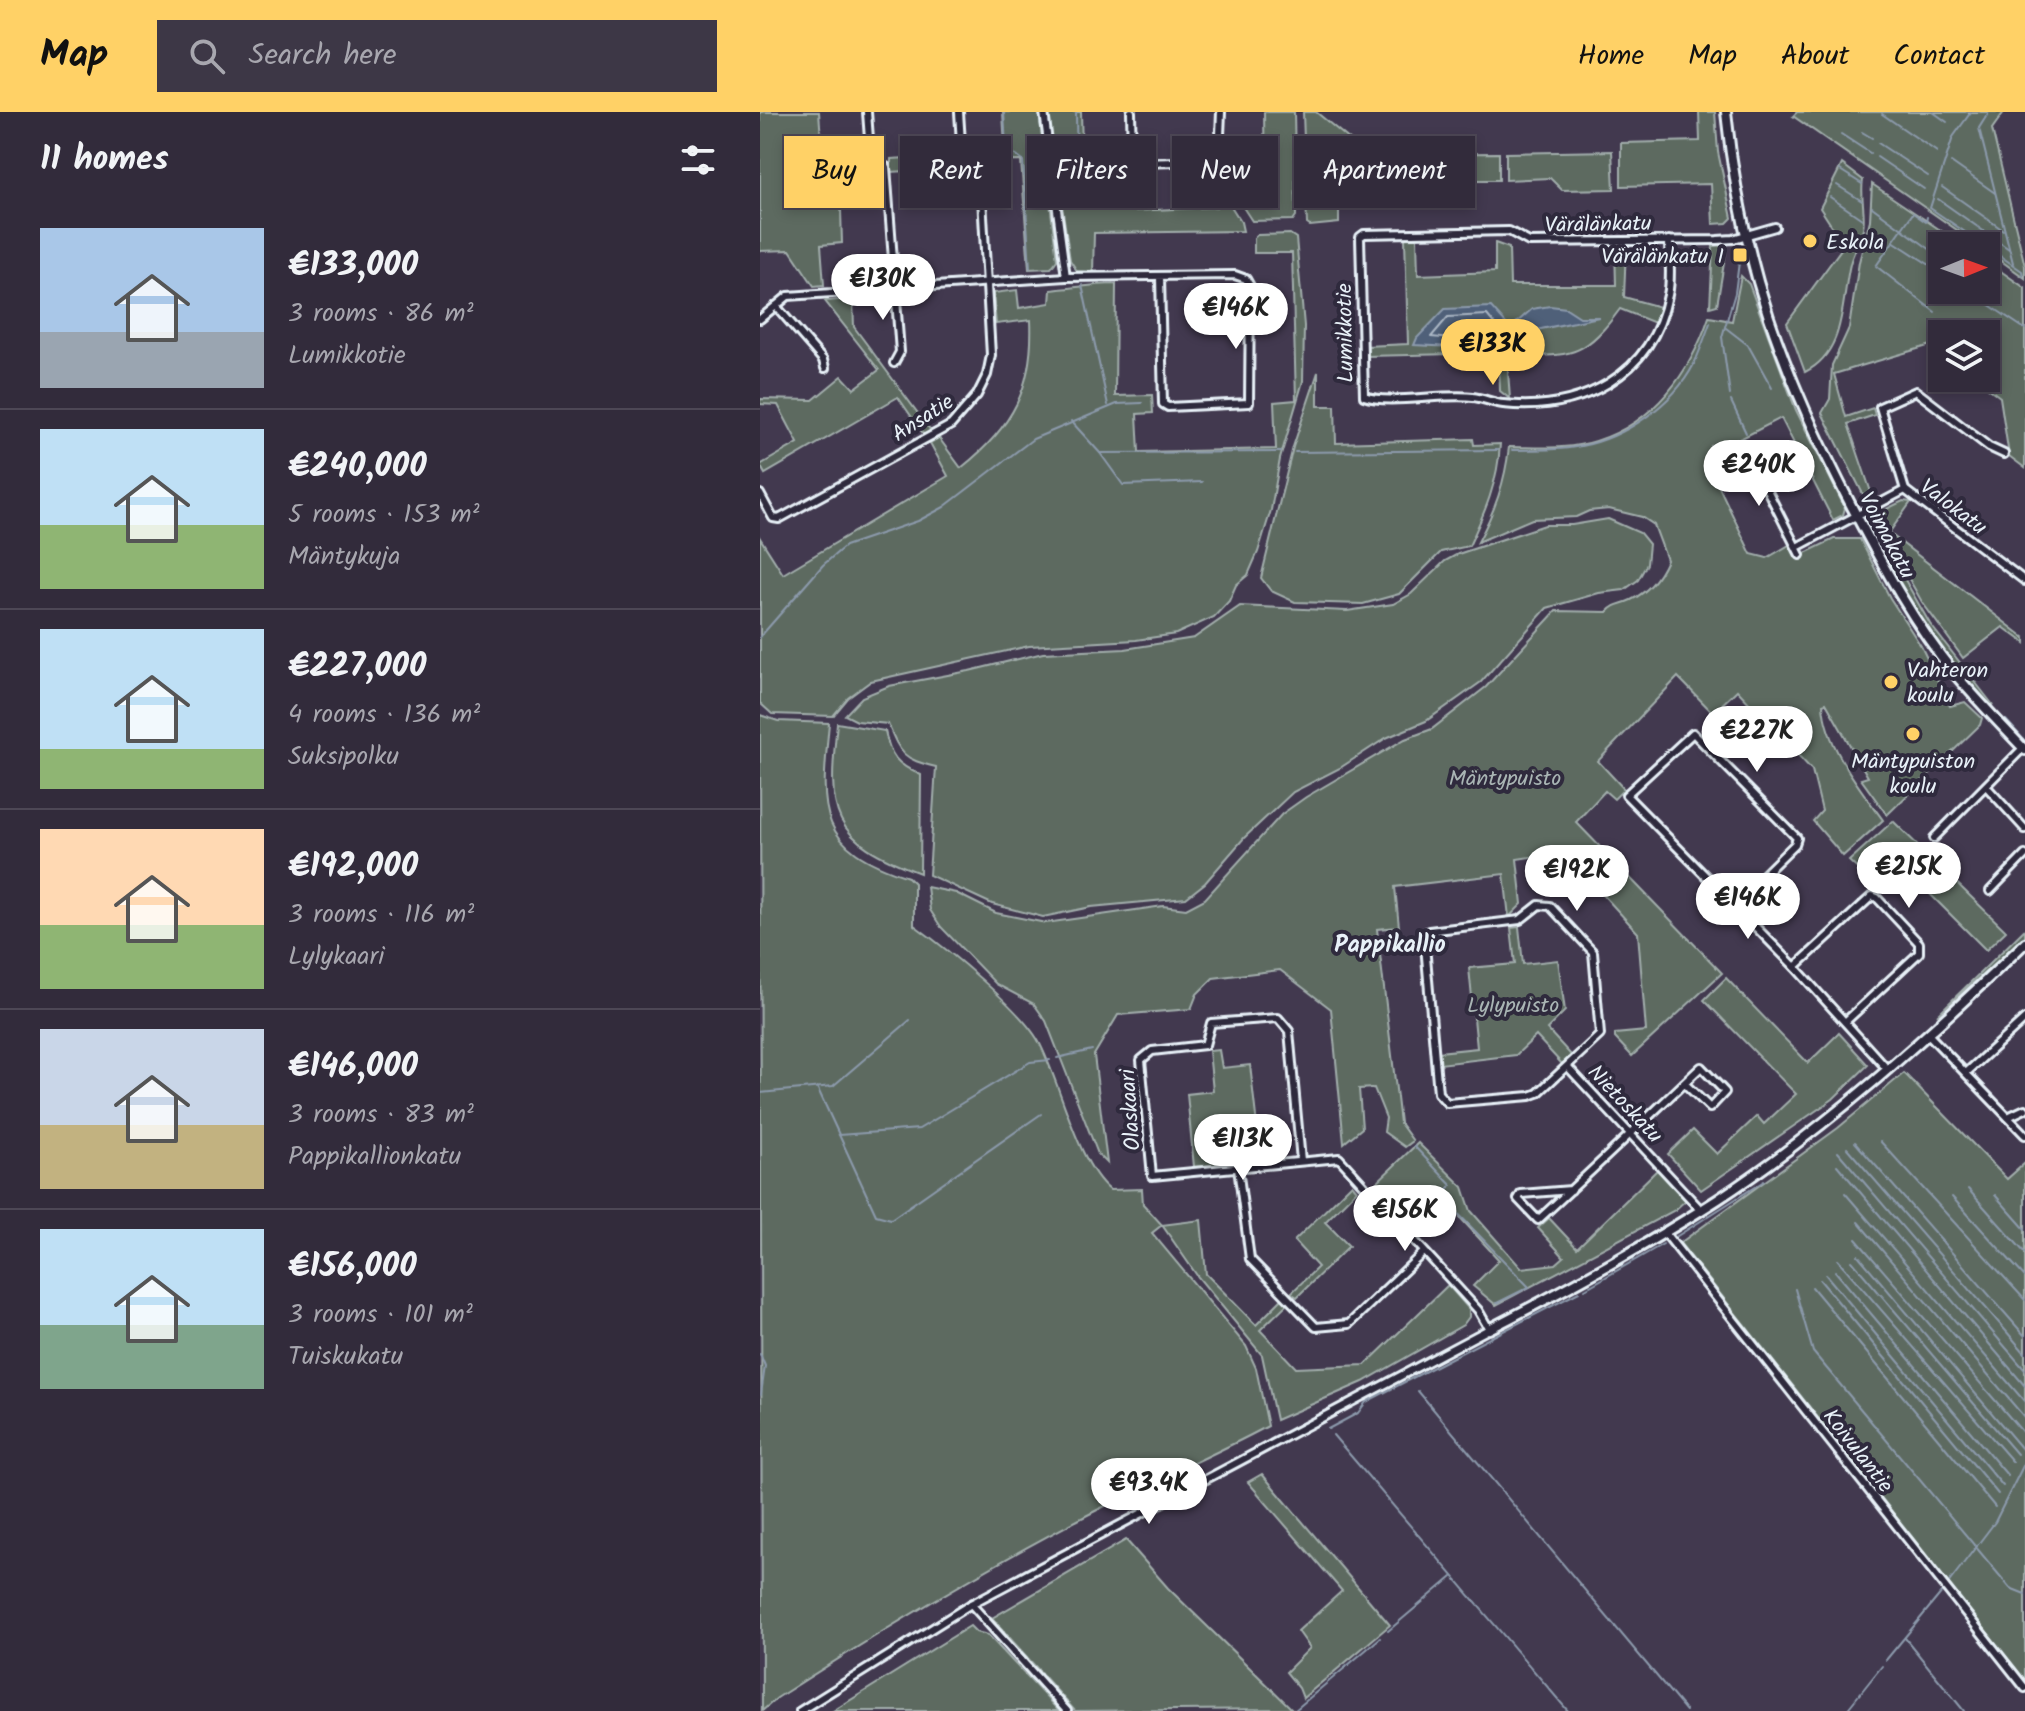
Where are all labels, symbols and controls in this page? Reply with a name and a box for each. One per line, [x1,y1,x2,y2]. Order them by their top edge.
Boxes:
search box [157,20,717,92]
text: Map [40,26,109,86]
text: Search here [249,32,396,80]
icon: search [185,34,229,78]
text: Home [1578,34,1644,79]
text: Map [1688,34,1737,79]
text: About [1781,34,1849,79]
text: Contact [1893,34,1985,79]
text: 11 homes [40,133,169,187]
chip: Buy [784,136,884,208]
chip: Rent [900,136,1011,208]
chip: Filters [1027,136,1156,208]
chip: New [1172,136,1278,208]
chip: Apartment [1294,136,1475,208]
icon: filters [676,138,720,182]
street label: Värälänkatu [1544,207,1652,244]
place label: Eskola [1826,226,1884,261]
marker: Eskola [1801,232,1819,250]
north arrow [1928,232,2000,304]
map controls [1928,232,2000,392]
text: €133,000 [288,239,418,293]
place label: Värälänkatu I [1601,240,1724,275]
marker: Värälänkatu I [1731,246,1749,264]
pin: €130K [827,254,939,322]
text: €130K [849,259,917,301]
icon: home [104,260,200,356]
pin: €146K [1180,283,1292,351]
street label: Lumikkotie [1328,283,1365,383]
text: €146K [1202,288,1270,330]
text: 3 rooms · 86 m² [288,293,473,335]
pin: €133K [1437,319,1549,387]
button: layers [1928,320,2000,392]
text: €133K [1459,324,1527,366]
text: Lumikkotie [288,335,406,377]
street label: Ansatie [885,386,962,452]
text: €240,000 [288,440,427,494]
pin: €240K [1703,440,1815,508]
text: €240K [1722,445,1796,487]
icon: home [104,461,200,557]
street label: Valokatu [1911,471,1994,545]
street label: Voimakatu [1848,486,1924,586]
text: 5 rooms · 153 m² [288,494,479,536]
text: Mäntykuja [288,536,400,578]
text: €227,000 [288,640,426,694]
place label: Vahteron koulu [1907,654,1988,714]
icon: home [104,661,200,757]
marker: Vahteron koulu [1882,673,1900,691]
text: 4 rooms · 136 m² [288,694,480,736]
pin: €227K [1701,706,1813,774]
text: €227K [1720,711,1794,753]
marker: Mäntypuiston koulu [1904,725,1922,743]
text: Suksipolku [288,736,399,778]
place label: Mäntypuiston koulu [1851,745,1975,805]
park label: Mäntypuisto [1449,762,1561,797]
text: €192,000 [288,840,418,894]
pin: €215K [1853,842,1965,910]
pin: €192K [1521,845,1633,913]
text: €215K [1875,847,1943,889]
text: €192K [1543,850,1611,892]
icon: home [104,861,200,957]
pin: €146K [1692,873,1804,941]
text: €146K [1714,878,1782,920]
text: 3 rooms · 116 m² [288,894,474,936]
district label: Pappikallio [1334,926,1446,965]
text: Lylykaari [288,936,384,978]
park label: Lylypuisto [1467,989,1559,1024]
text: €146,000 [288,1040,418,1094]
street label: Nietoskatu [1578,1057,1671,1153]
icon: home [104,1061,200,1157]
street label: Olaskaari [1111,1067,1152,1152]
text: 3 rooms · 83 m² [288,1094,474,1136]
pin: €113K [1187,1114,1299,1182]
text: €113K [1212,1119,1274,1161]
text: Pappikallionkatu [288,1136,461,1178]
pin: €156K [1349,1185,1461,1253]
text: €156K [1371,1190,1439,1232]
text: €156,000 [288,1240,417,1294]
icon: home [104,1261,200,1357]
text: 3 rooms · 101 m² [288,1294,473,1336]
text: Tuiskukatu [288,1336,403,1378]
street label: Koivulantie [1813,1402,1901,1501]
pin: €93.4K [1084,1458,1214,1526]
text: €93.4K [1109,1463,1189,1505]

